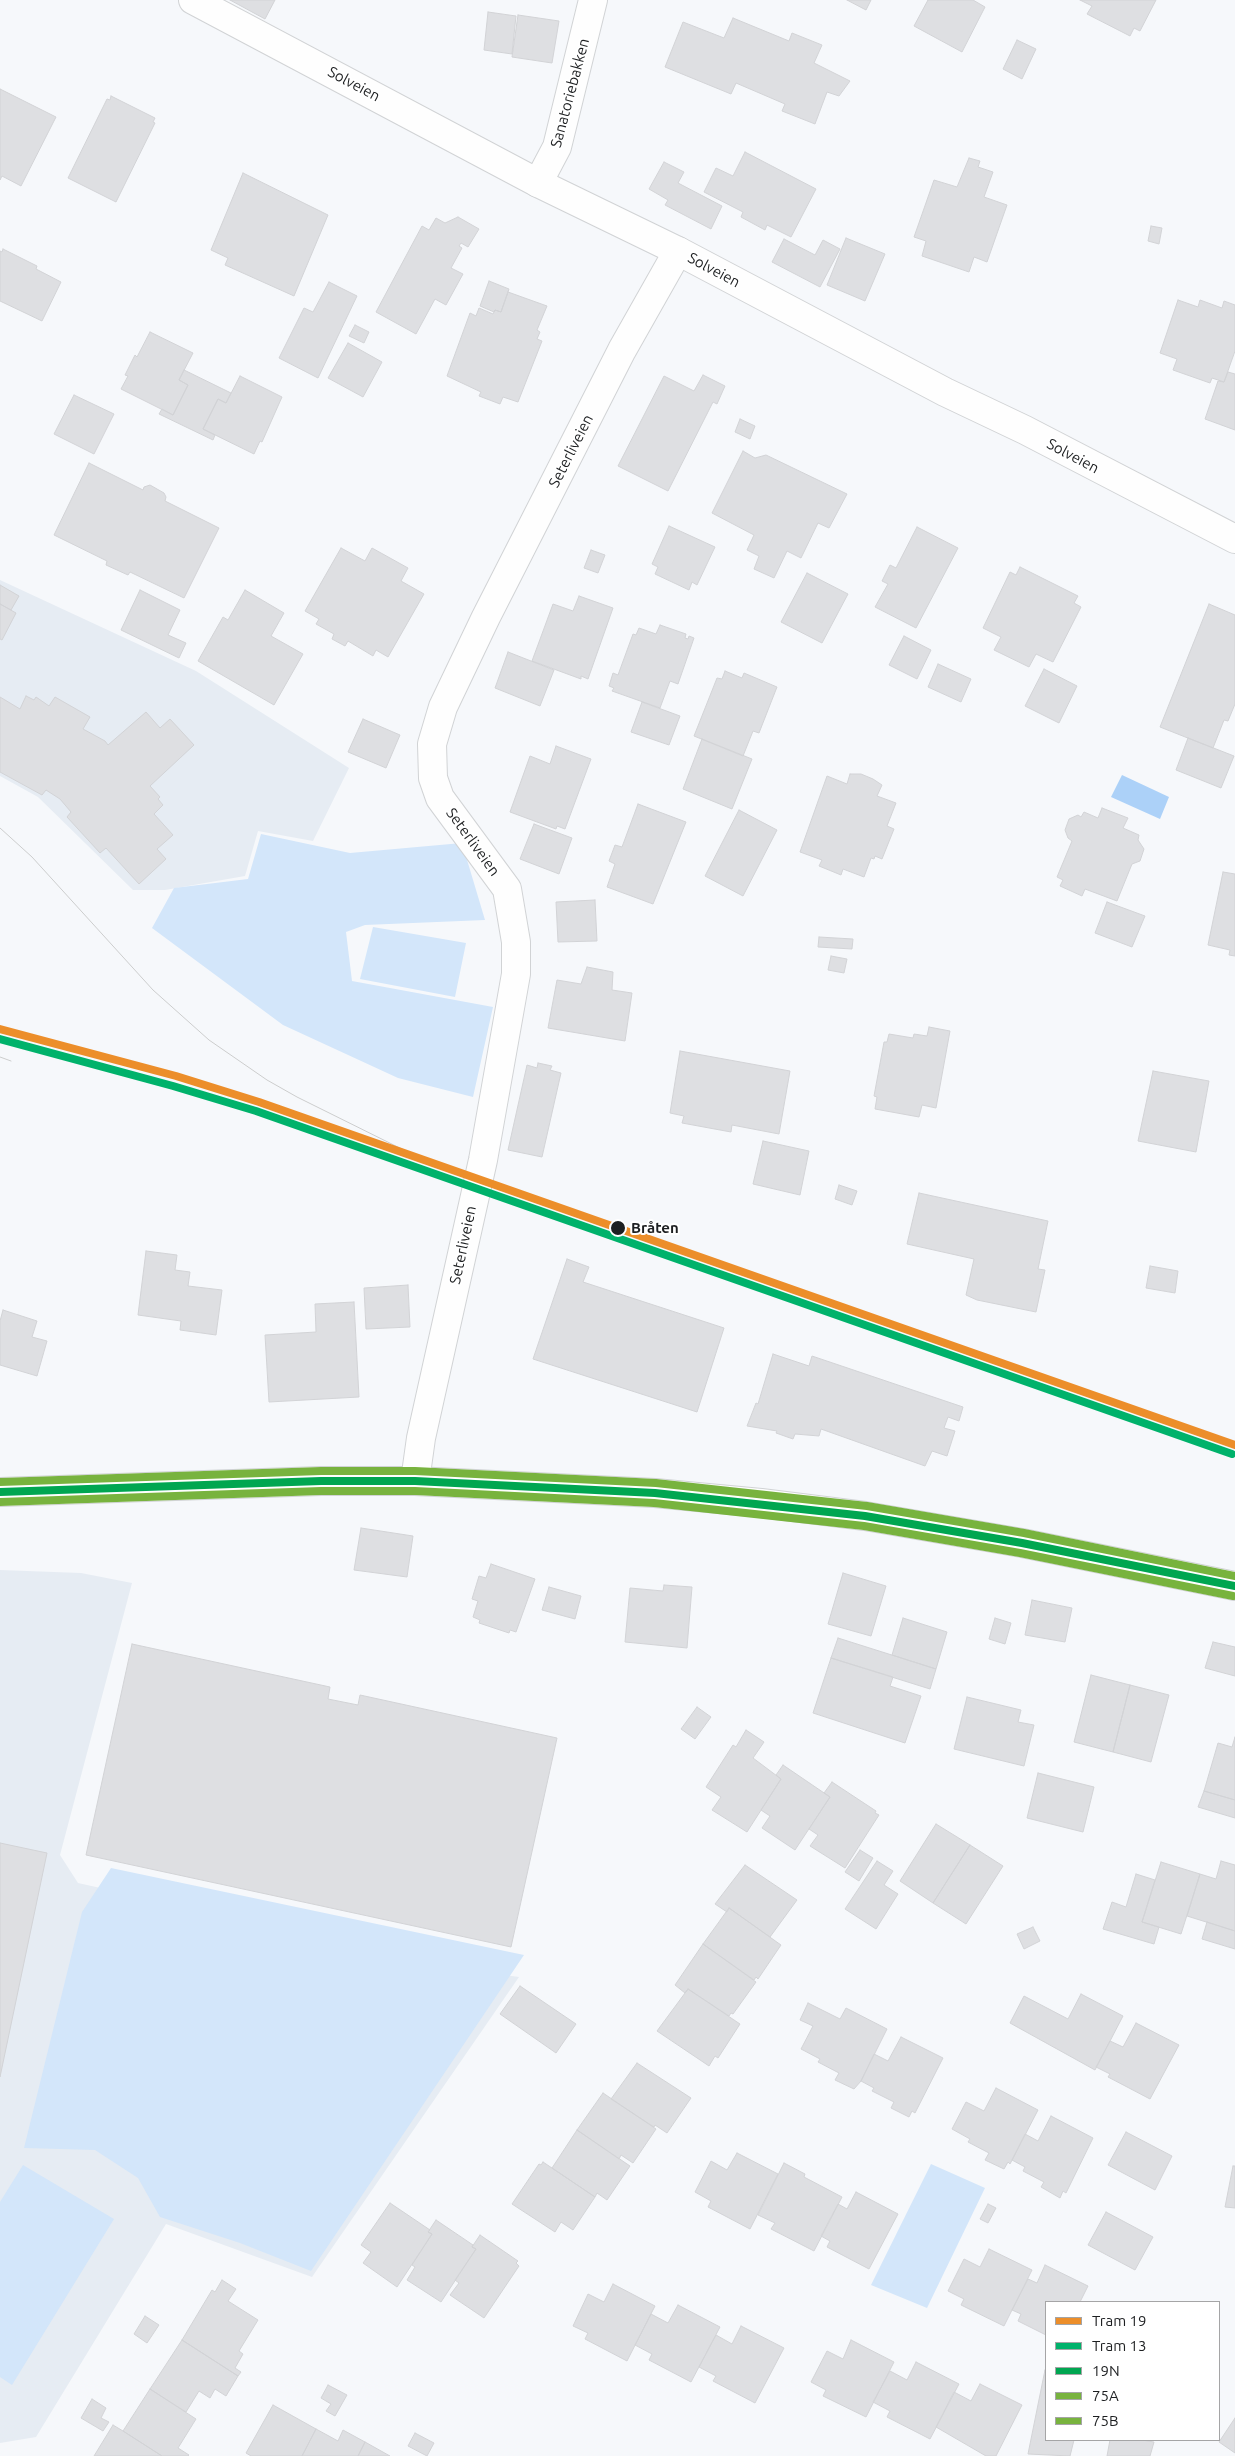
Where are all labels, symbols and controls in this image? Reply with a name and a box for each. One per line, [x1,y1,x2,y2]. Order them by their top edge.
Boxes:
street label: Sanatoriebakken [547,36,593,150]
street label: Solveien [325,63,383,105]
street label: Solveien [685,249,743,291]
street label: Seterliveien [545,411,597,491]
street label: Solveien [1044,435,1102,477]
street label: Seterliveien [442,805,504,879]
street label: Seterliveien [446,1204,480,1286]
marker: Bråten [609,1219,627,1237]
place label: Bråten [631,1219,679,1237]
legend [1045,2301,1220,2441]
text: Tram 19 [1092,2312,1147,2329]
text: Tram 13 [1092,2337,1147,2354]
text: 19N [1092,2362,1120,2379]
text: 75A [1092,2387,1119,2404]
text: 75B [1092,2412,1118,2429]

